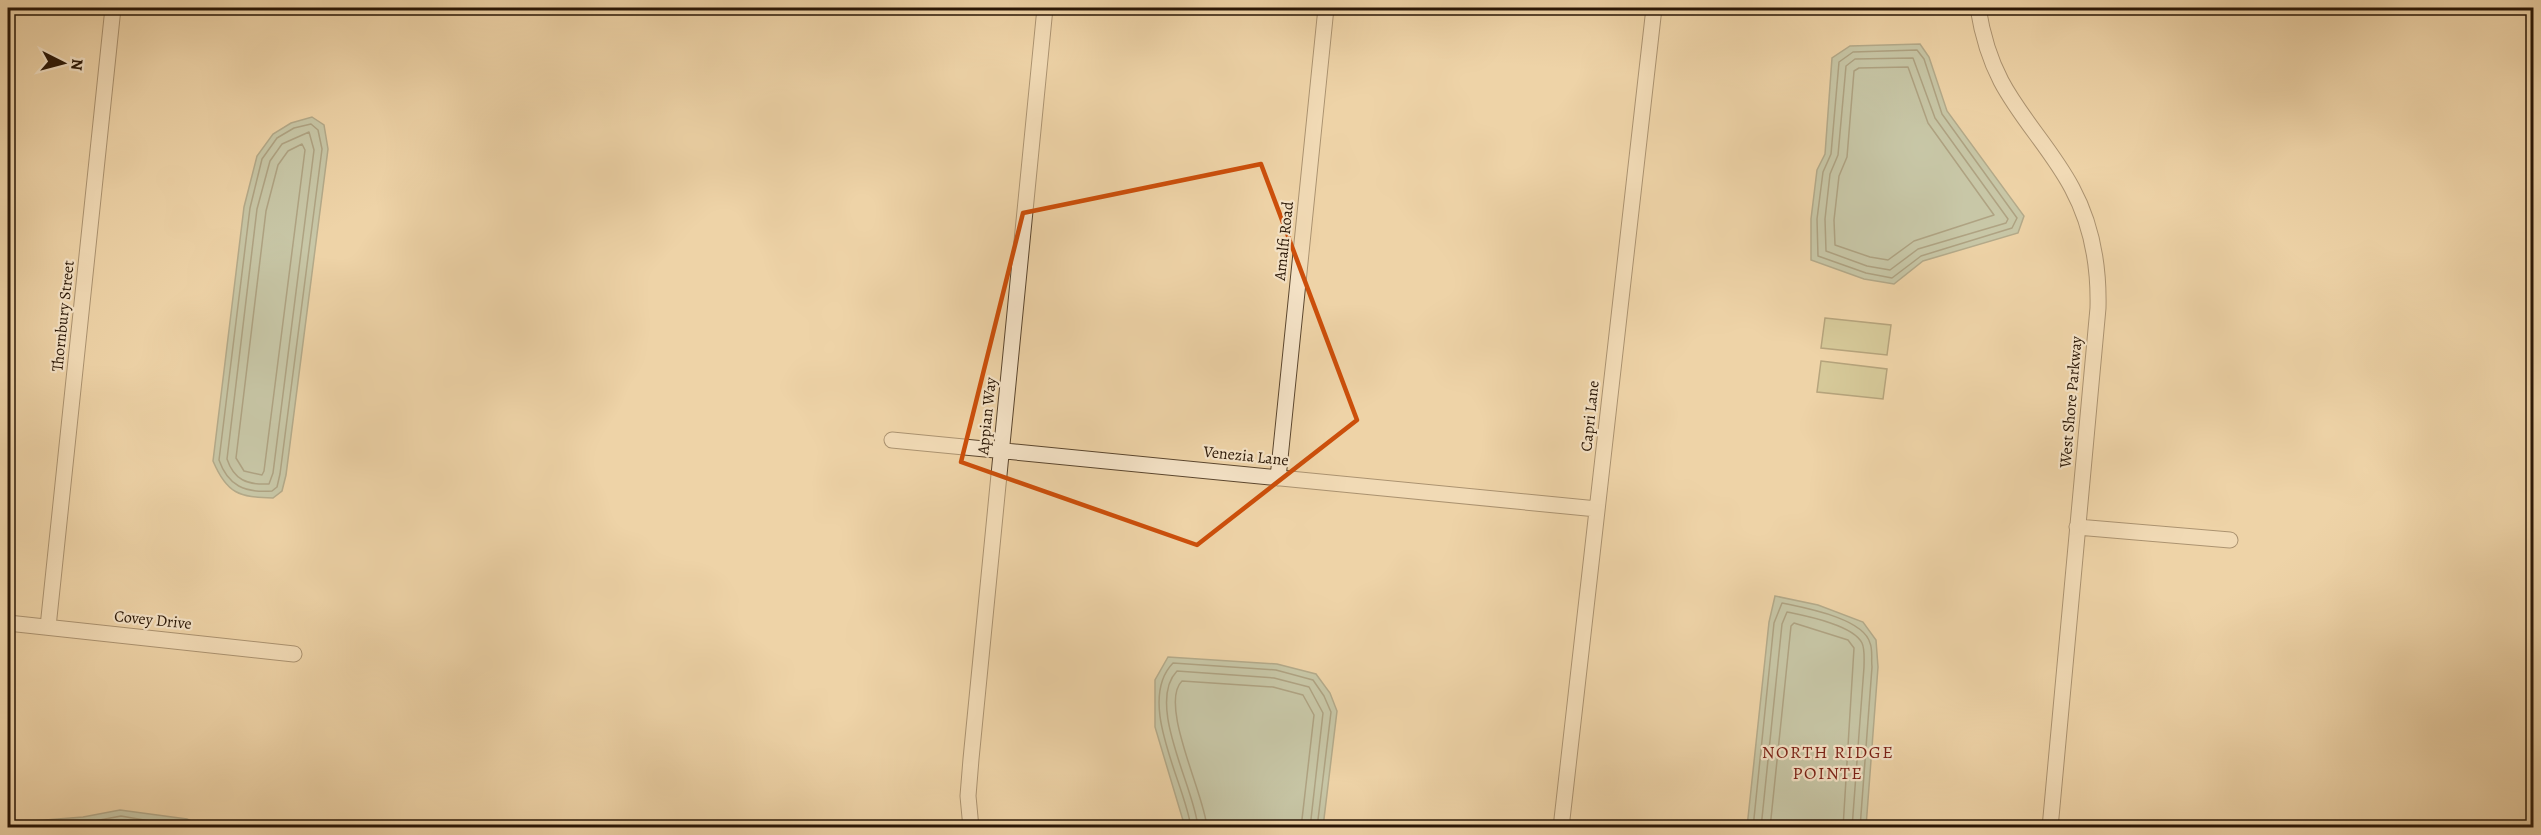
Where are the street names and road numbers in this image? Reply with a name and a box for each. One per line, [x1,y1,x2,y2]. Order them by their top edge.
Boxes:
street label: Amalfi Road [1269,200,1299,283]
street label: Thornbury Street [46,259,80,373]
street label: West Shore Parkway [2054,334,2088,470]
street label: Appian Way [972,375,1002,457]
street label: Capri Lane [1575,379,1605,453]
street label: Venezia Lane [1201,440,1290,471]
street label: Covey Drive [113,605,193,635]

